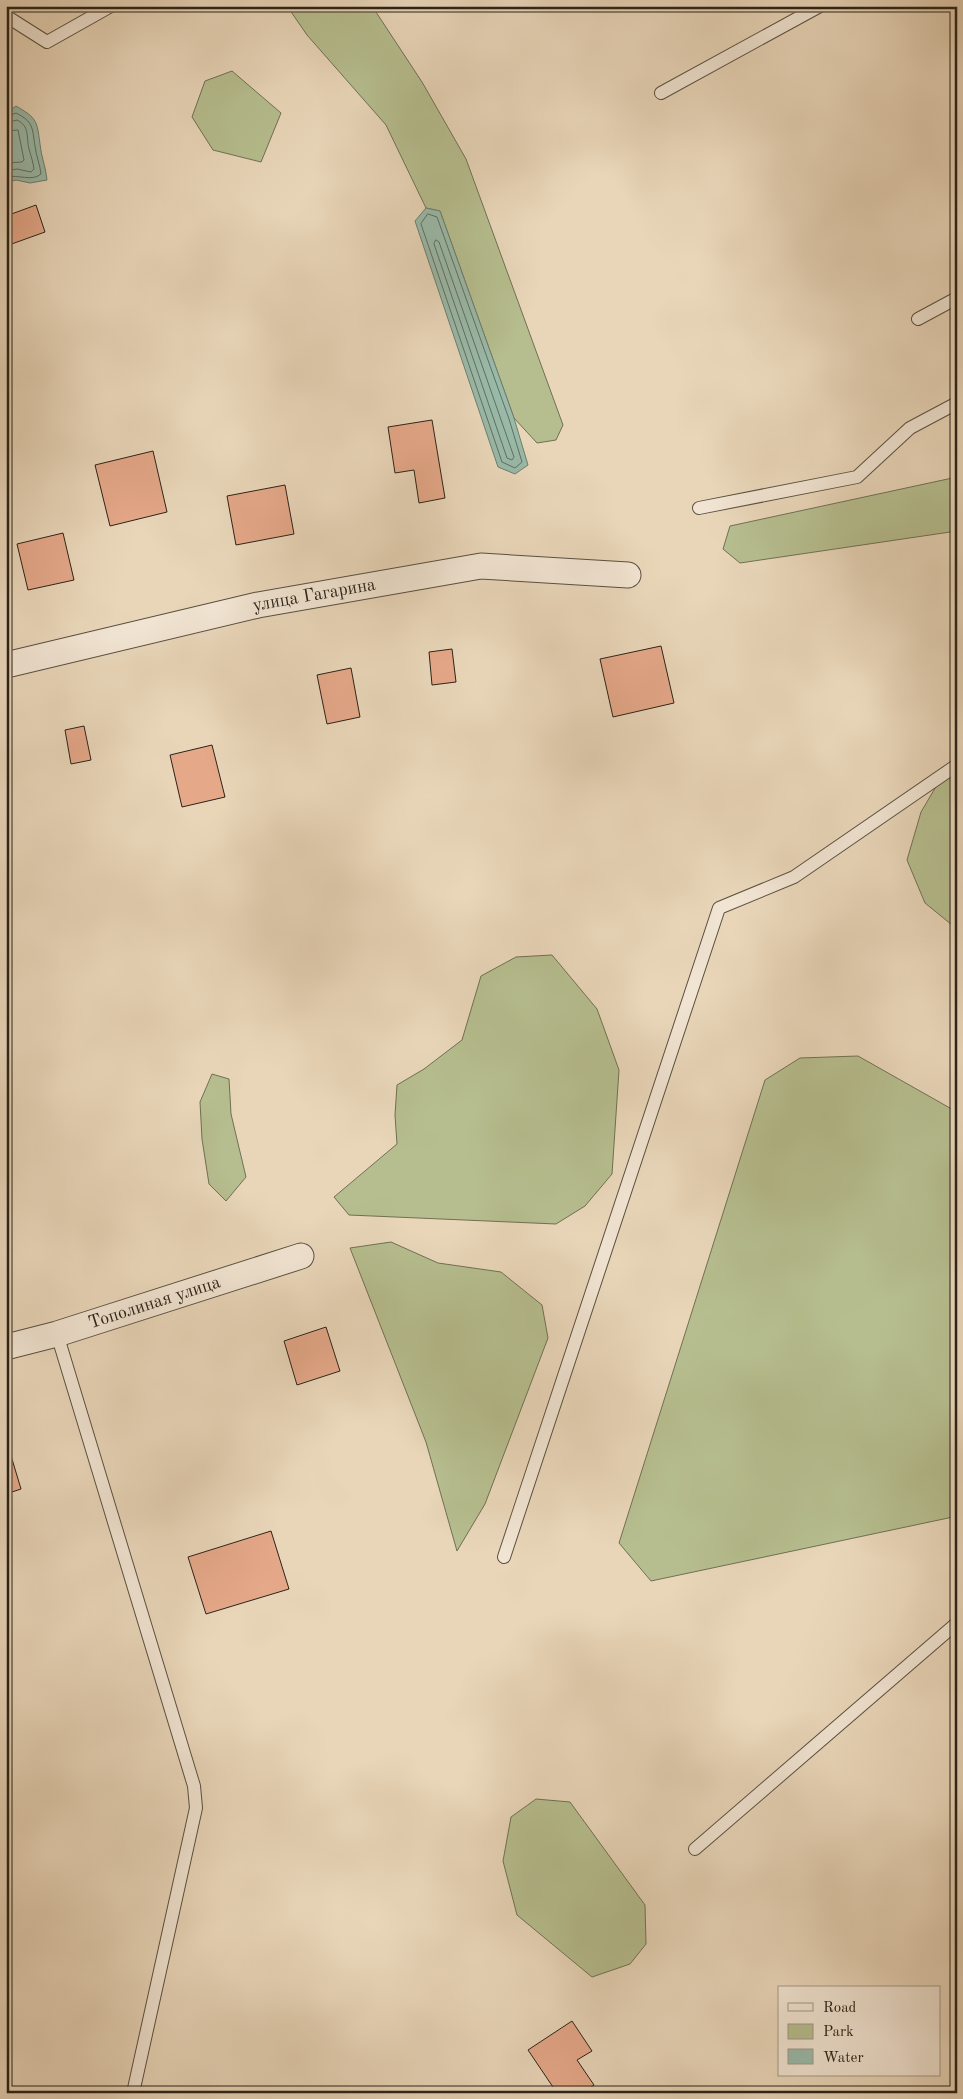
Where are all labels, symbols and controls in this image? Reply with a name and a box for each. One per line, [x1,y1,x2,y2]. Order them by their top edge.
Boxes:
street label: улица Гагарина [251,576,377,615]
street label: Тополиная улица [86,1273,223,1332]
legend [778,1986,940,2076]
text: Road [823,2001,857,2016]
text: Park [823,2025,854,2040]
text: Water [823,2051,864,2066]

